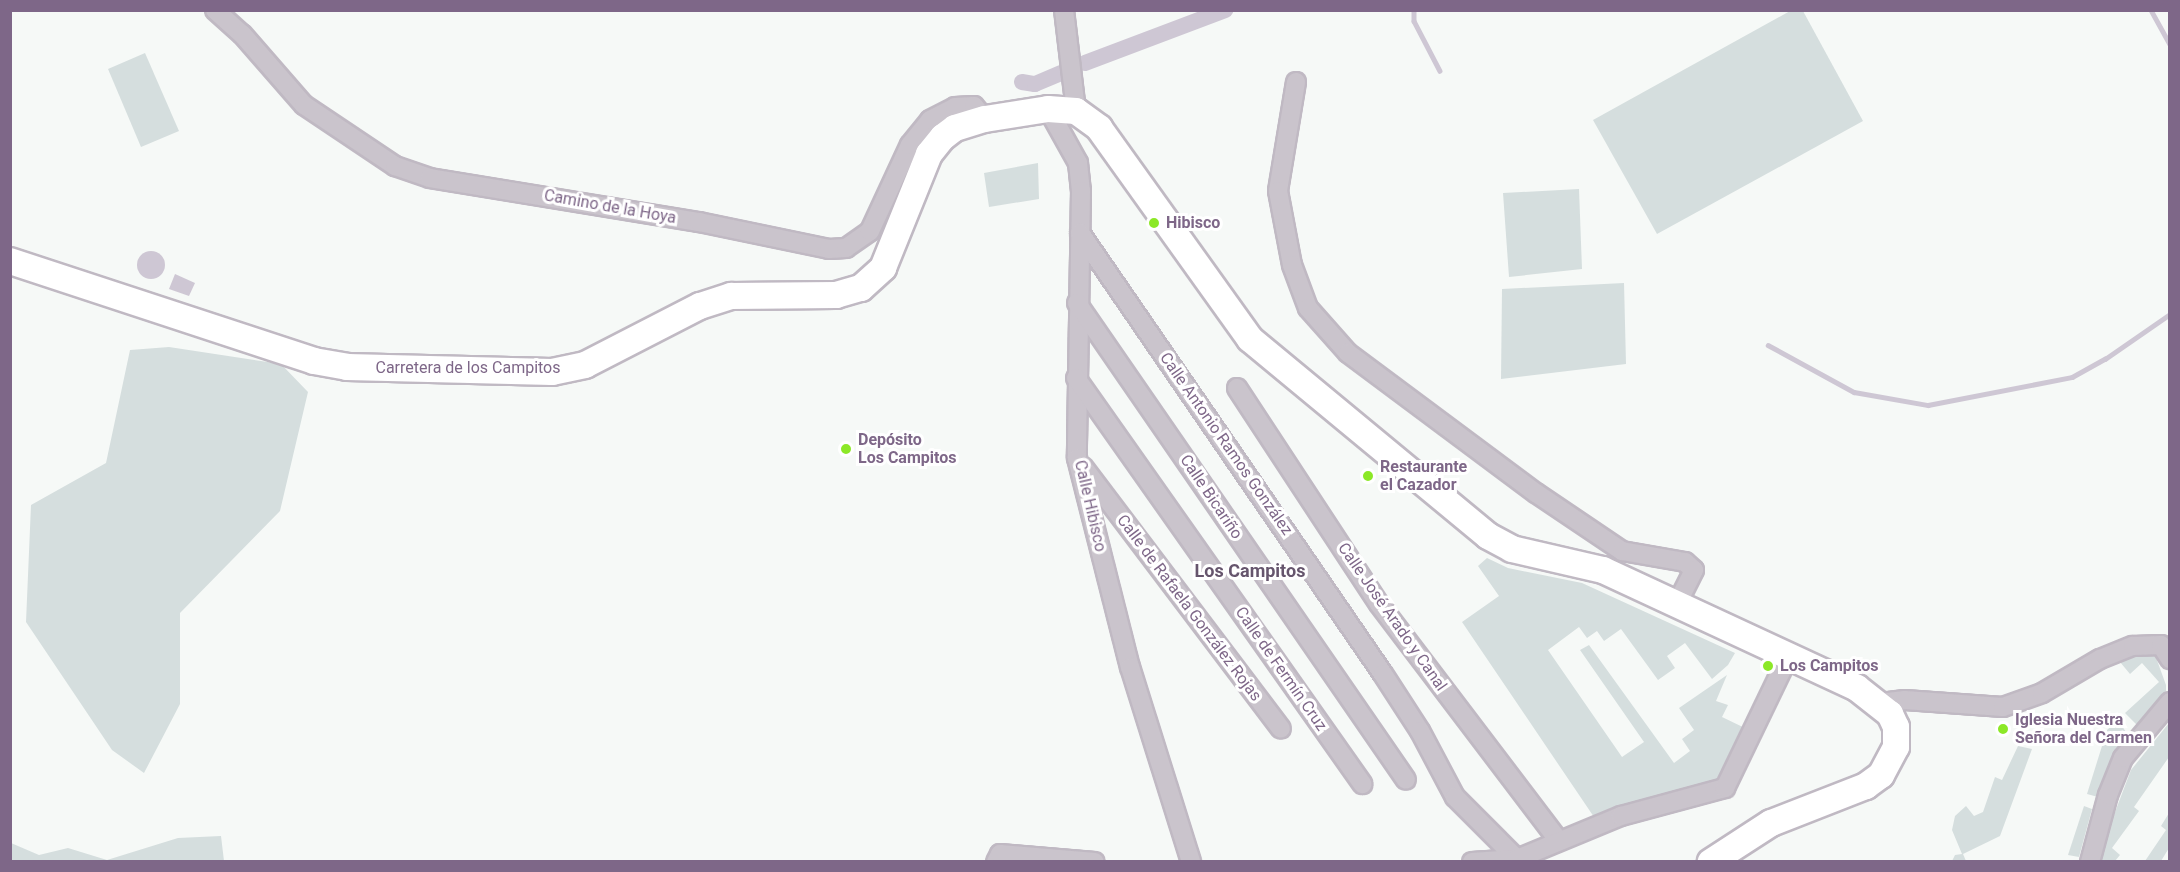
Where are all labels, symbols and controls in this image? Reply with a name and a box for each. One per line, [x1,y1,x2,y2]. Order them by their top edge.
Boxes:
street label: Camino de la Hoya [543,186,677,228]
place label: Hibisco [1166,213,1220,233]
marker: Hibisco [1147,216,1161,230]
street label: Calle Antonio Ramos González [1155,349,1297,539]
street label: Carretera de los Campitos [376,358,560,378]
place label: Depósito Los Campitos [858,430,956,468]
marker: Depósito Los Campitos [839,442,853,456]
street label: Calle Bicariño [1176,451,1246,543]
place label: Restaurante el Cazador [1380,457,1467,495]
street label: Calle Hibisco [1070,458,1110,554]
marker: Restaurante el Cazador [1361,469,1375,483]
street label: Calle de Rafaela González Rojas [1113,511,1265,705]
street label: Calle José Arado y Canal [1334,539,1450,695]
district label: Los Campitos [1195,560,1305,582]
street label: Calle de Fermín Cruz [1231,603,1331,735]
place label: Los Campitos [1780,656,1878,676]
marker: Los Campitos [1761,659,1775,673]
place label: Iglesia Nuestra Señora del Carmen [2015,710,2152,748]
marker: Iglesia Nuestra Señora del Carmen [1996,722,2010,736]

